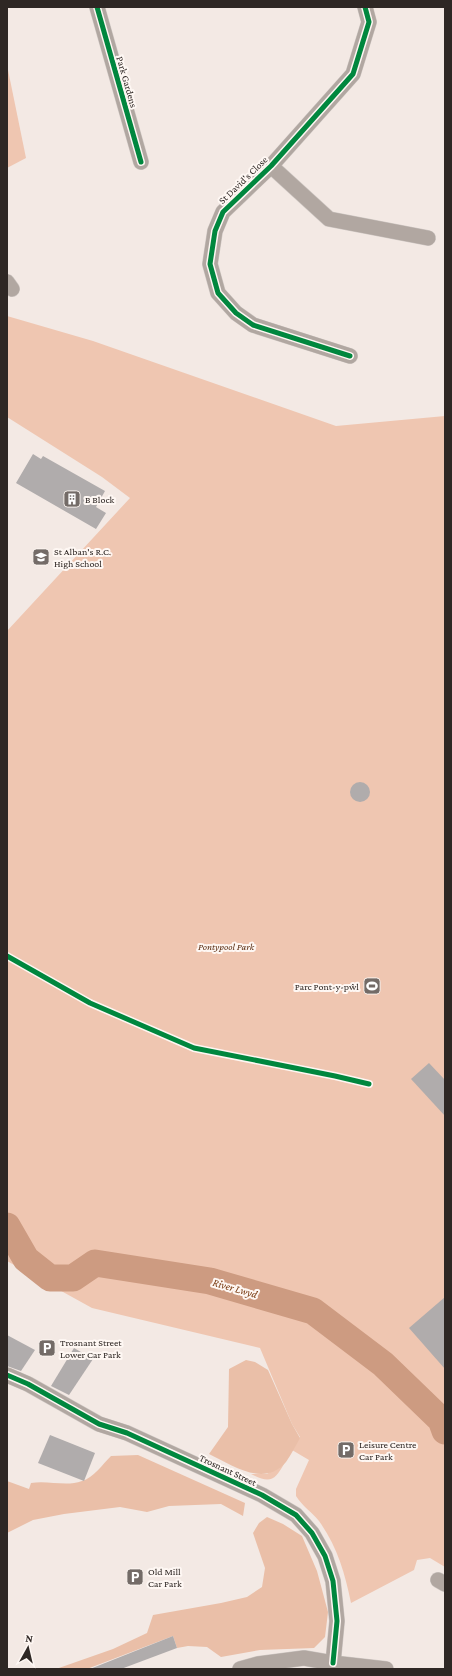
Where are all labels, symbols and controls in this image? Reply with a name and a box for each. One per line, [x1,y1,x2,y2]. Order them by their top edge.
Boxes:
street label: Park Gardens [114,55,140,109]
street label: St David's Close [216,154,270,206]
building icon: B Block [62,489,82,509]
place label: B Block [85,494,115,505]
place label: St Alban's R.C. High School [54,546,111,569]
school or university icon: St Alban's R.C. High School [31,547,51,567]
park label: Pontypool Park [198,941,255,952]
sports icon: Parc Pont-y-pŵl [362,976,382,996]
place label: Parc Pont-y-pŵl [295,981,359,992]
water label: River Lwyd [211,1276,259,1301]
place label: Trosnant Street Lower Car Park [60,1337,122,1360]
parking icon: Trosnant Street Lower Car Park [37,1338,57,1358]
place label: Leisure Centre Car Park [359,1439,417,1462]
parking icon: Leisure Centre Car Park [336,1440,356,1460]
street label: Trosnant Street [198,1452,259,1488]
place label: Old Mill Car Park [148,1566,182,1589]
parking icon: Old Mill Car Park [125,1567,145,1587]
north arrow [8,1628,48,1668]
text: N [25,1632,34,1645]

